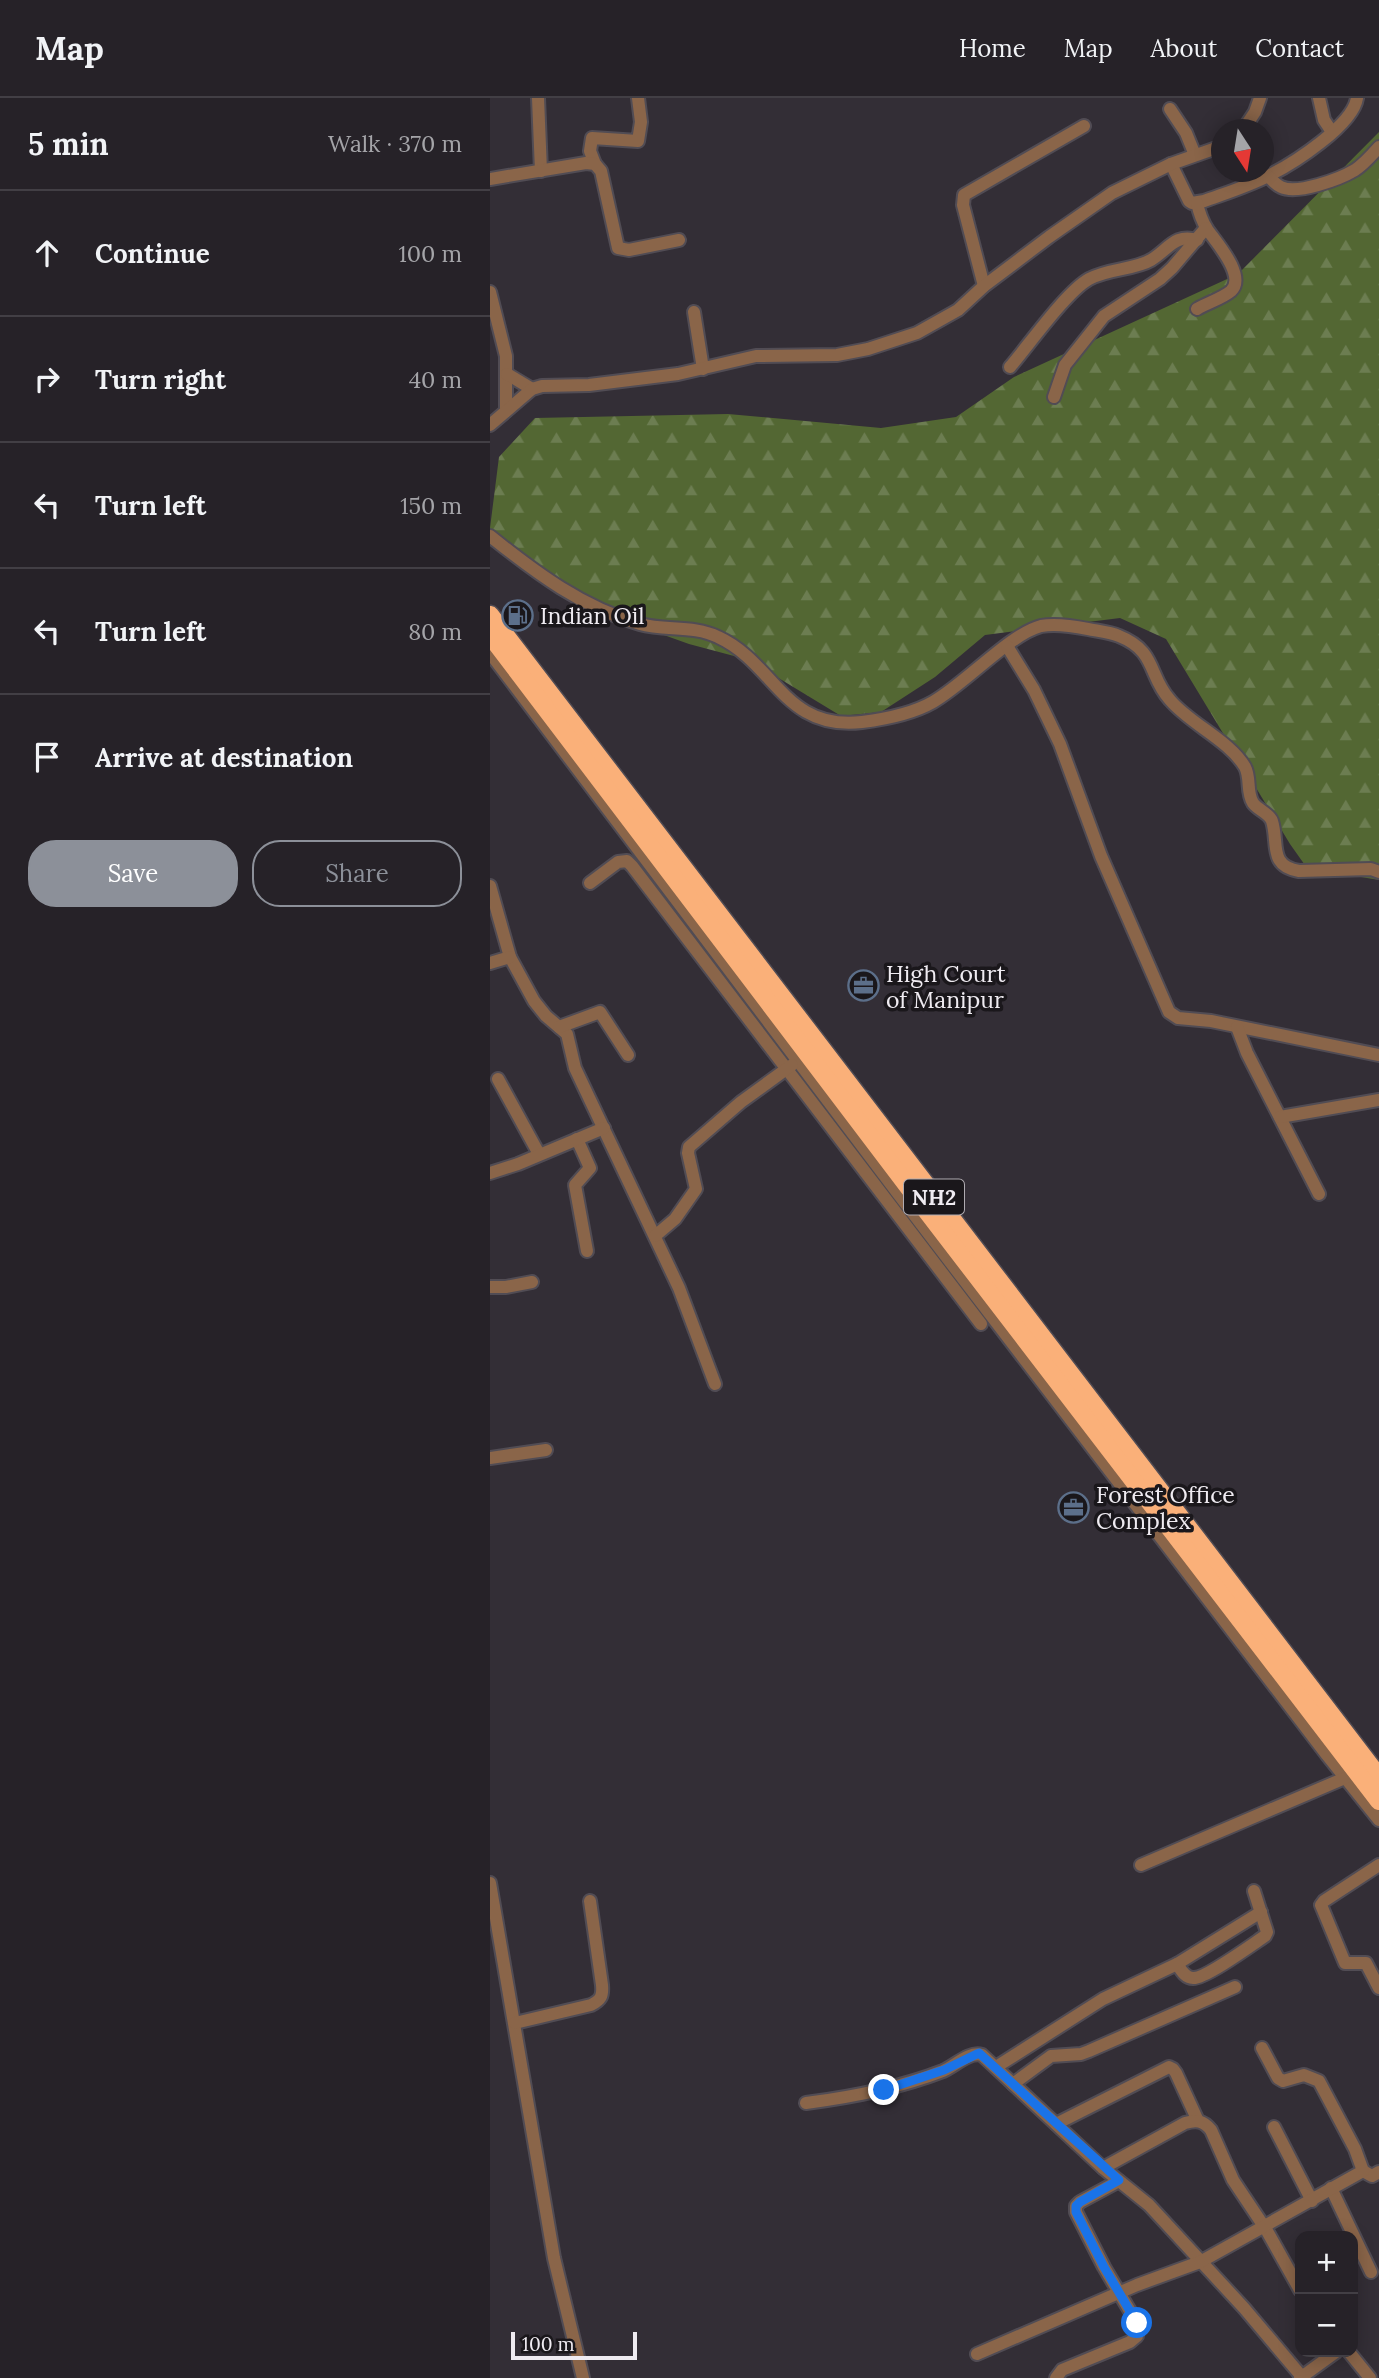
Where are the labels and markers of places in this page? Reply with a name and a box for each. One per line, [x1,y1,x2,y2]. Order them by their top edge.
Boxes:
fuel station icon: Indian Oil [500,598,534,632]
place label: Indian Oil [540,601,645,630]
place label: High Court of Manipur [886,959,1006,1014]
office icon: High Court of Manipur [846,969,880,1003]
place label: Forest Office Complex [1096,1480,1235,1535]
office icon: Forest Office Complex [1056,1490,1090,1524]

